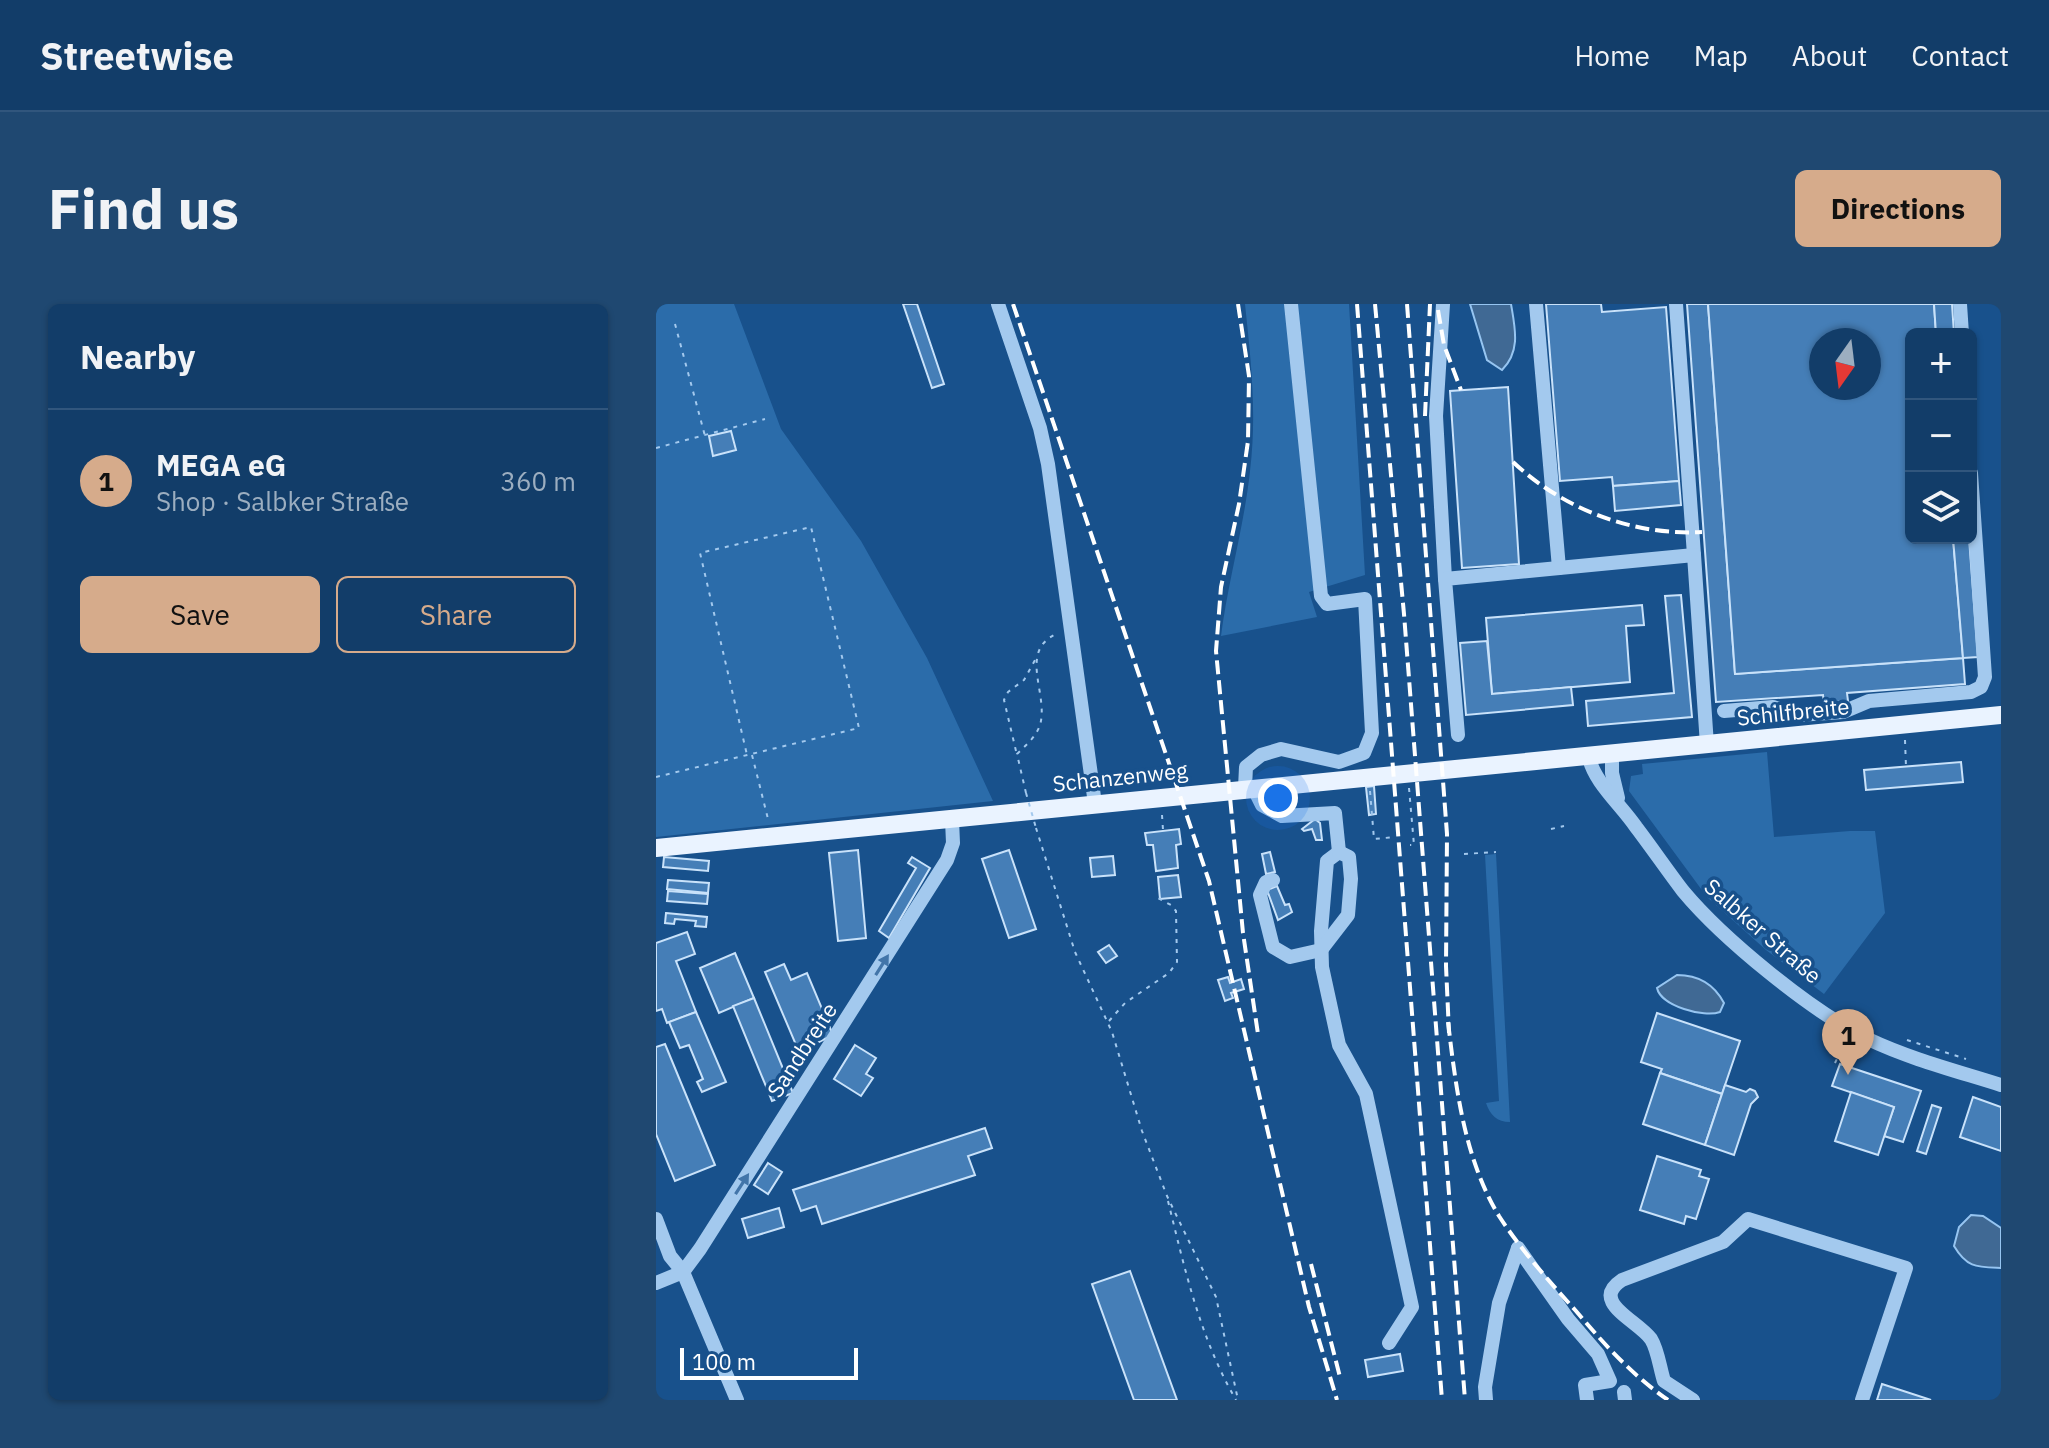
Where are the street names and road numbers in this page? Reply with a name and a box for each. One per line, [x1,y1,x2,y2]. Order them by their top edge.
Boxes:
street label: Schilfbreite [1735,691,1851,732]
street label: Schanzenweg [1051,755,1189,798]
street label: Salbker Straße [1699,872,1828,990]
street label: Sandbreite [760,997,843,1103]

